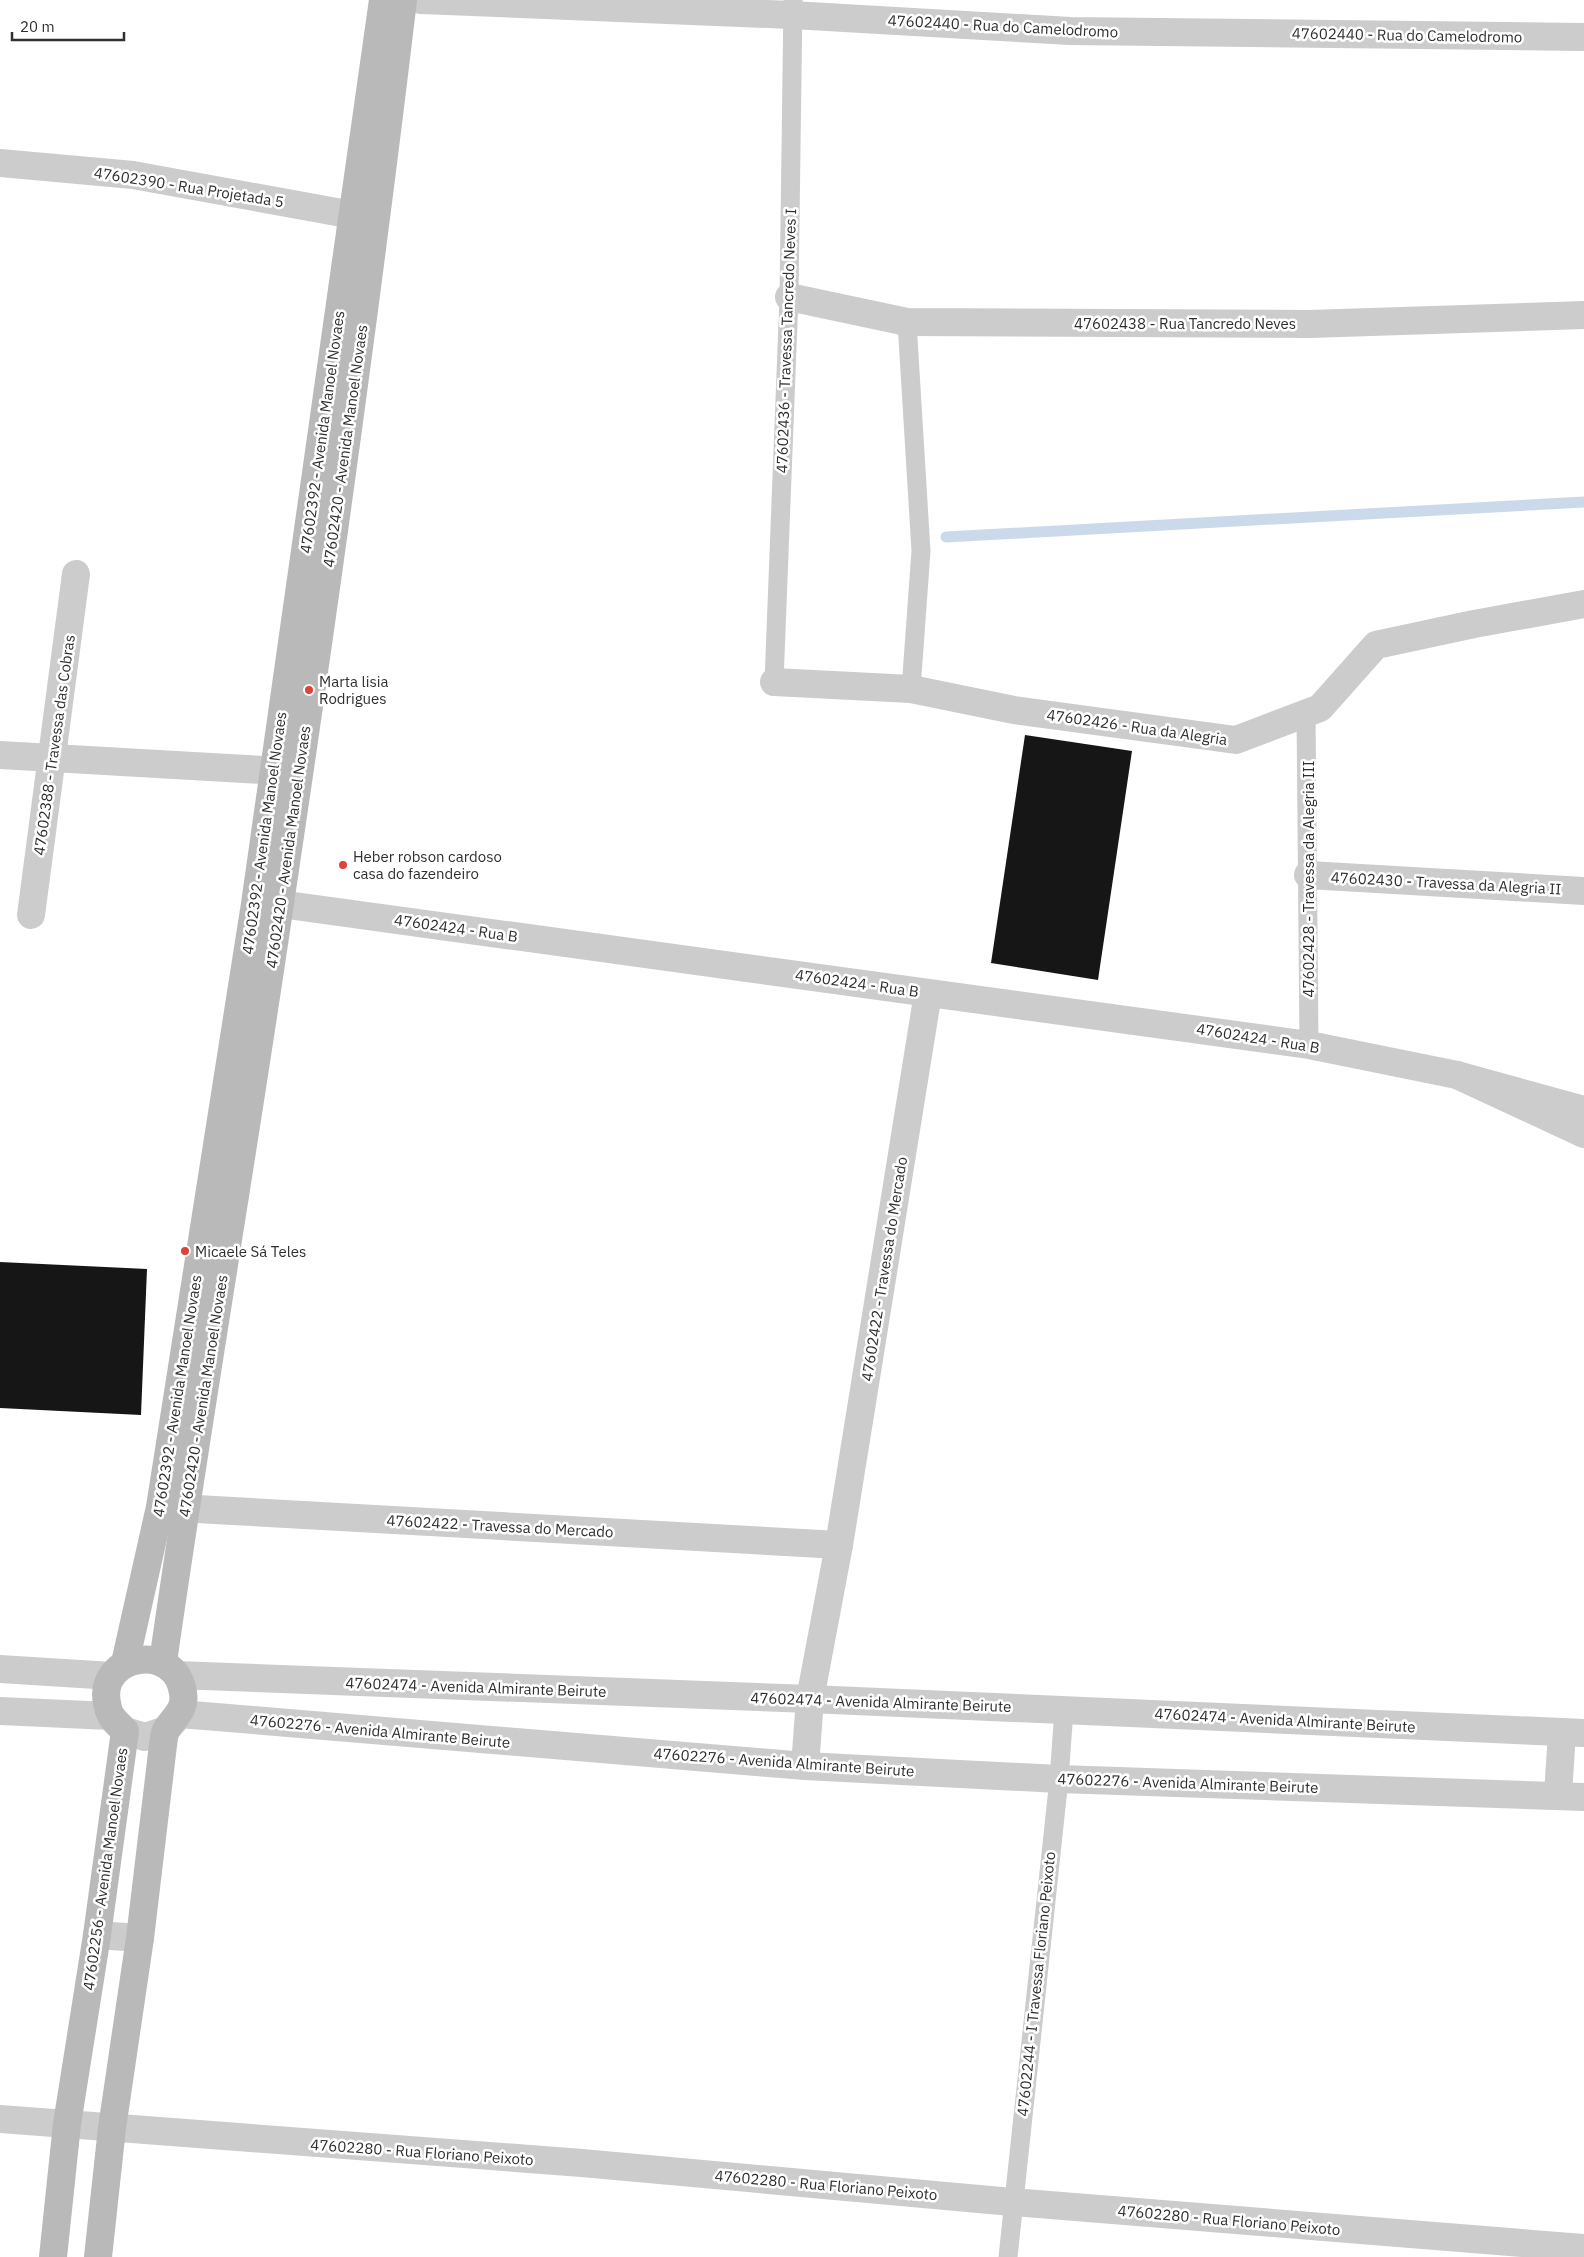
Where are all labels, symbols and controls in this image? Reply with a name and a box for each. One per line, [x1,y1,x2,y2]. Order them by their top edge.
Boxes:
scale bar [12,10,125,42]
street label: 47602440 - Rua do Camelodromo [887,10,1119,42]
text: 20 m [20,17,55,36]
street label: 47602440 - Rua do Camelodromo [1292,23,1522,47]
street label: 47602390 - Rua Projetada 5 [93,163,285,211]
street label: 47602436 - Travessa Tancredo Neves I [772,208,800,474]
street label: 47602392 - Avenida Manoel Novaes [296,309,348,555]
street label: 47602438 - Rua Tancredo Neves [1074,314,1296,333]
street label: 47602420 - Avenida Manoel Novaes [319,323,371,569]
street label: 47602388 - Travessa das Cobras [29,633,79,857]
place label: Marta lisia Rodrigues [319,672,388,708]
marker: Marta lisia Rodrigues [303,684,315,696]
street label: 47602426 - Rua da Alegria [1046,705,1228,749]
street label: 47602392 - Avenida Manoel Novaes [238,710,290,956]
street label: 47602420 - Avenida Manoel Novaes [262,724,314,970]
street label: 47602428 - Travessa da Alegria III [1299,761,1318,997]
place label: Heber robson cardoso casa do fazendeiro [353,847,502,883]
marker: Heber robson cardoso casa do fazendeiro [337,859,349,871]
street label: 47602430 - Travessa da Alegria II [1330,867,1562,899]
street label: 47602424 - Rua B [393,910,519,946]
street label: 47602424 - Rua B [794,965,920,1001]
street label: 47602424 - Rua B [1195,1019,1321,1057]
street label: 47602422 - Travessa do Mercado [857,1155,911,1383]
place label: Micaele Sá Teles [195,1242,306,1261]
marker: Micaele Sá Teles [179,1245,191,1257]
street label: 47602392 - Avenida Manoel Novaes [148,1273,206,1519]
street label: 47602420 - Avenida Manoel Novaes [174,1273,232,1519]
street label: 47602422 - Travessa do Mercado [386,1511,614,1541]
street label: 47602474 - Avenida Almirante Beirute [345,1673,607,1701]
street label: 47602474 - Avenida Almirante Beirute [750,1688,1012,1716]
street label: 47602474 - Avenida Almirante Beirute [1154,1704,1416,1736]
street label: 47602276 - Avenida Almirante Beirute [249,1710,511,1752]
street label: 47602276 - Avenida Almirante Beirute [653,1743,915,1781]
street label: 47602256 - Avenida Manoel Novaes [79,1746,131,1992]
street label: 47602276 - Avenida Almirante Beirute [1057,1769,1319,1797]
street label: 47602244 - I Travessa Floriano Peixoto [1013,1851,1059,2117]
street label: 47602280 - Rua Floriano Peixoto [310,2135,534,2169]
street label: 47602280 - Rua Floriano Peixoto [714,2166,938,2204]
street label: 47602280 - Rua Floriano Peixoto [1117,2201,1341,2239]

